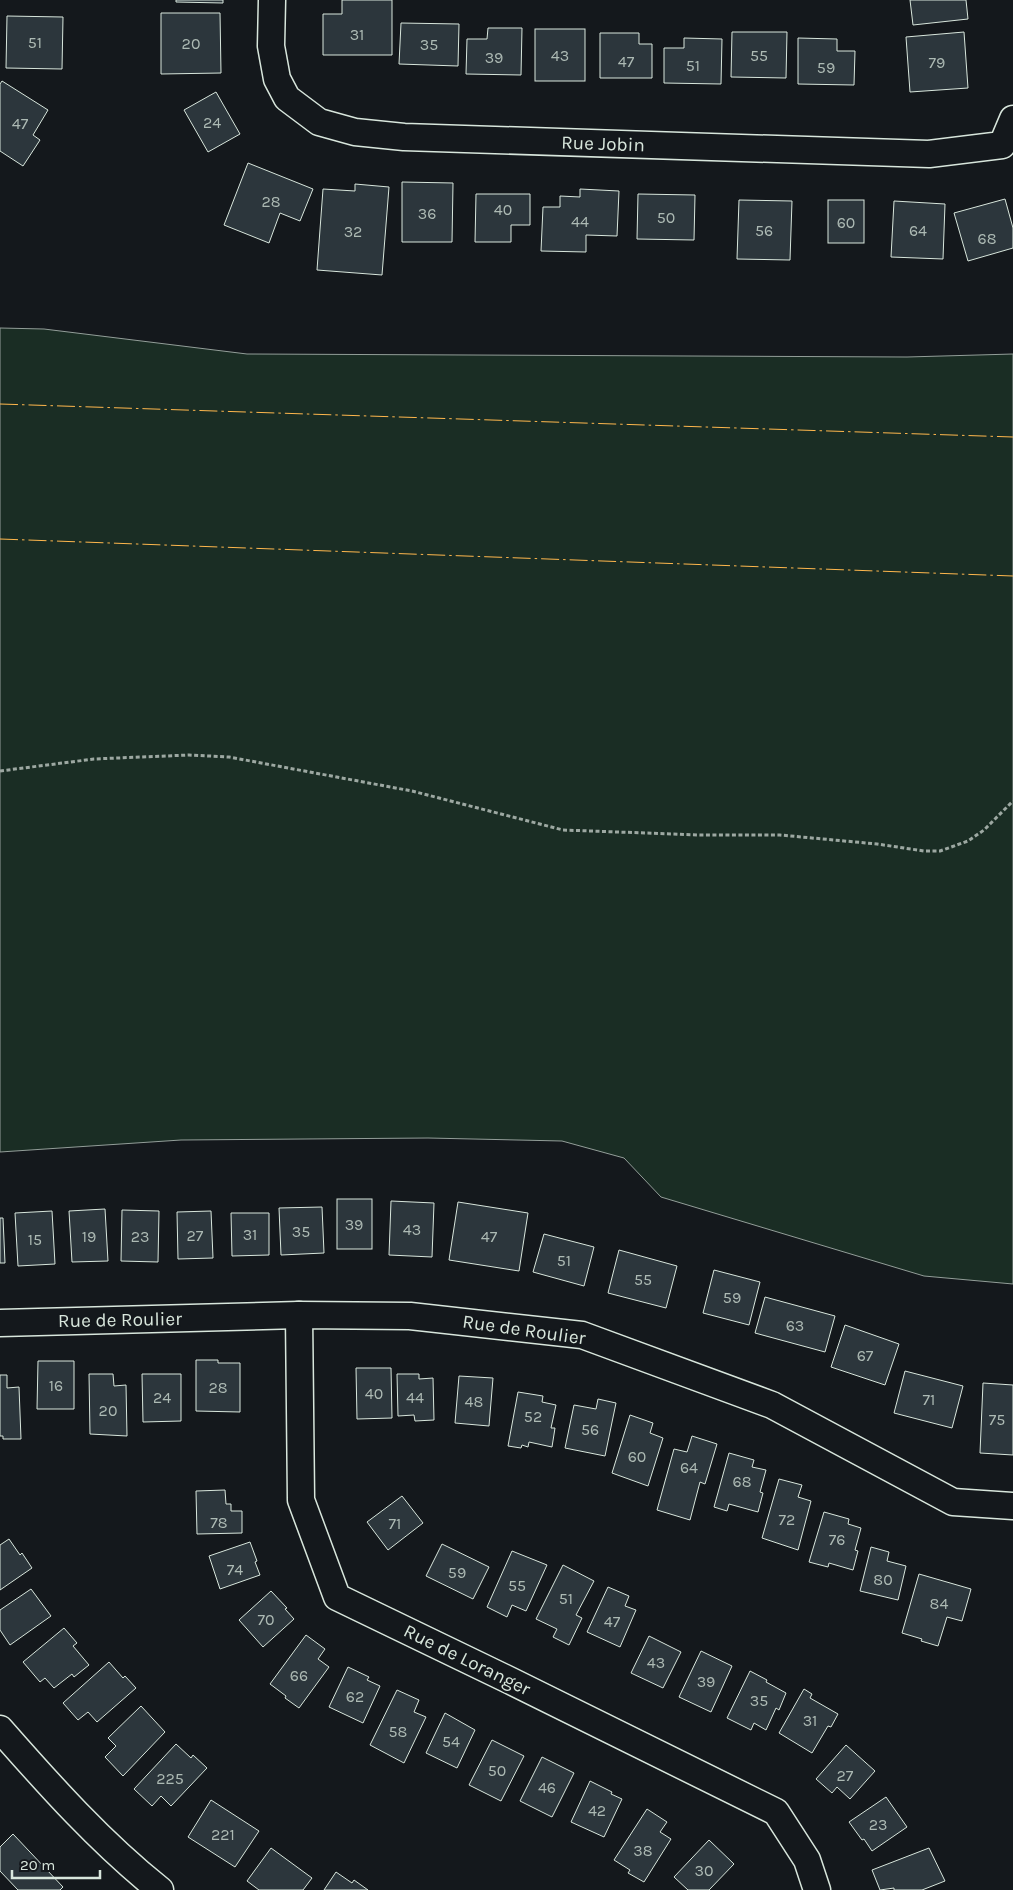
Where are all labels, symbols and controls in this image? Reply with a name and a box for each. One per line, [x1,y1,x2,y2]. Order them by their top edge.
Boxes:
house number: 31 [350,25,364,44]
house number: 51 [28,33,42,52]
house number: 20 [182,34,200,53]
house number: 35 [420,35,438,54]
house number: 43 [551,46,569,65]
house number: 55 [750,46,768,65]
house number: 39 [485,48,503,67]
house number: 47 [618,52,635,71]
house number: 79 [929,53,945,72]
house number: 51 [686,56,700,75]
house number: 59 [817,58,835,77]
house number: 24 [203,113,221,132]
house number: 47 [12,114,29,133]
street label: Rue Jobin [561,132,645,156]
house number: 28 [261,192,281,211]
house number: 40 [494,200,512,219]
house number: 36 [418,204,436,223]
house number: 50 [657,208,675,227]
house number: 44 [571,212,589,231]
house number: 60 [837,213,855,232]
house number: 56 [755,221,773,240]
house number: 64 [909,221,927,240]
house number: 32 [344,222,362,241]
house number: 68 [978,229,997,248]
house number: 39 [345,1215,363,1234]
house number: 43 [403,1220,421,1239]
house number: 35 [292,1222,310,1241]
house number: 31 [243,1225,257,1244]
house number: 27 [187,1226,204,1245]
house number: 19 [82,1227,96,1246]
house number: 23 [131,1227,149,1246]
house number: 47 [481,1227,498,1246]
house number: 15 [28,1230,42,1249]
house number: 51 [557,1251,571,1270]
house number: 55 [634,1270,652,1289]
house number: 59 [723,1288,741,1307]
street label: Rue de Roulier [58,1308,182,1332]
street label: Rue de Roulier [461,1310,587,1350]
house number: 63 [786,1316,804,1335]
house number: 67 [857,1346,874,1365]
house number: 16 [49,1376,63,1395]
house number: 28 [208,1378,228,1397]
house number: 40 [365,1384,383,1403]
house number: 24 [153,1388,171,1407]
house number: 44 [406,1388,424,1407]
house number: 71 [923,1390,935,1409]
house number: 48 [465,1392,483,1411]
house number: 20 [99,1401,117,1420]
house number: 52 [524,1407,542,1426]
house number: 75 [989,1410,1005,1429]
house number: 56 [581,1420,599,1439]
house number: 60 [628,1447,646,1466]
house number: 64 [680,1458,698,1477]
house number: 68 [733,1472,752,1491]
house number: 72 [779,1510,795,1529]
house number: 78 [210,1513,228,1532]
house number: 71 [389,1514,401,1533]
house number: 76 [829,1530,845,1549]
house number: 74 [227,1560,243,1579]
house number: 59 [448,1563,466,1582]
house number: 80 [873,1570,893,1589]
house number: 55 [508,1576,526,1595]
house number: 51 [559,1589,573,1608]
house number: 84 [930,1594,948,1613]
house number: 70 [257,1610,275,1629]
house number: 47 [604,1612,621,1631]
street label: Rue de Loranger [400,1620,534,1700]
house number: 43 [647,1653,665,1672]
house number: 66 [290,1666,308,1685]
house number: 39 [697,1672,715,1691]
house number: 62 [346,1687,364,1706]
house number: 35 [750,1691,768,1710]
house number: 31 [803,1711,817,1730]
house number: 58 [389,1722,407,1741]
house number: 54 [442,1732,460,1751]
house number: 50 [488,1761,506,1780]
house number: 27 [837,1766,854,1785]
house number: 225 [156,1769,184,1788]
house number: 46 [538,1778,556,1797]
house number: 42 [588,1801,606,1820]
house number: 23 [869,1815,887,1834]
house number: 221 [211,1825,235,1844]
house number: 38 [633,1841,653,1860]
scale bar [12,1848,100,1880]
text: 20 m [20,1856,55,1874]
house number: 30 [695,1861,713,1880]

